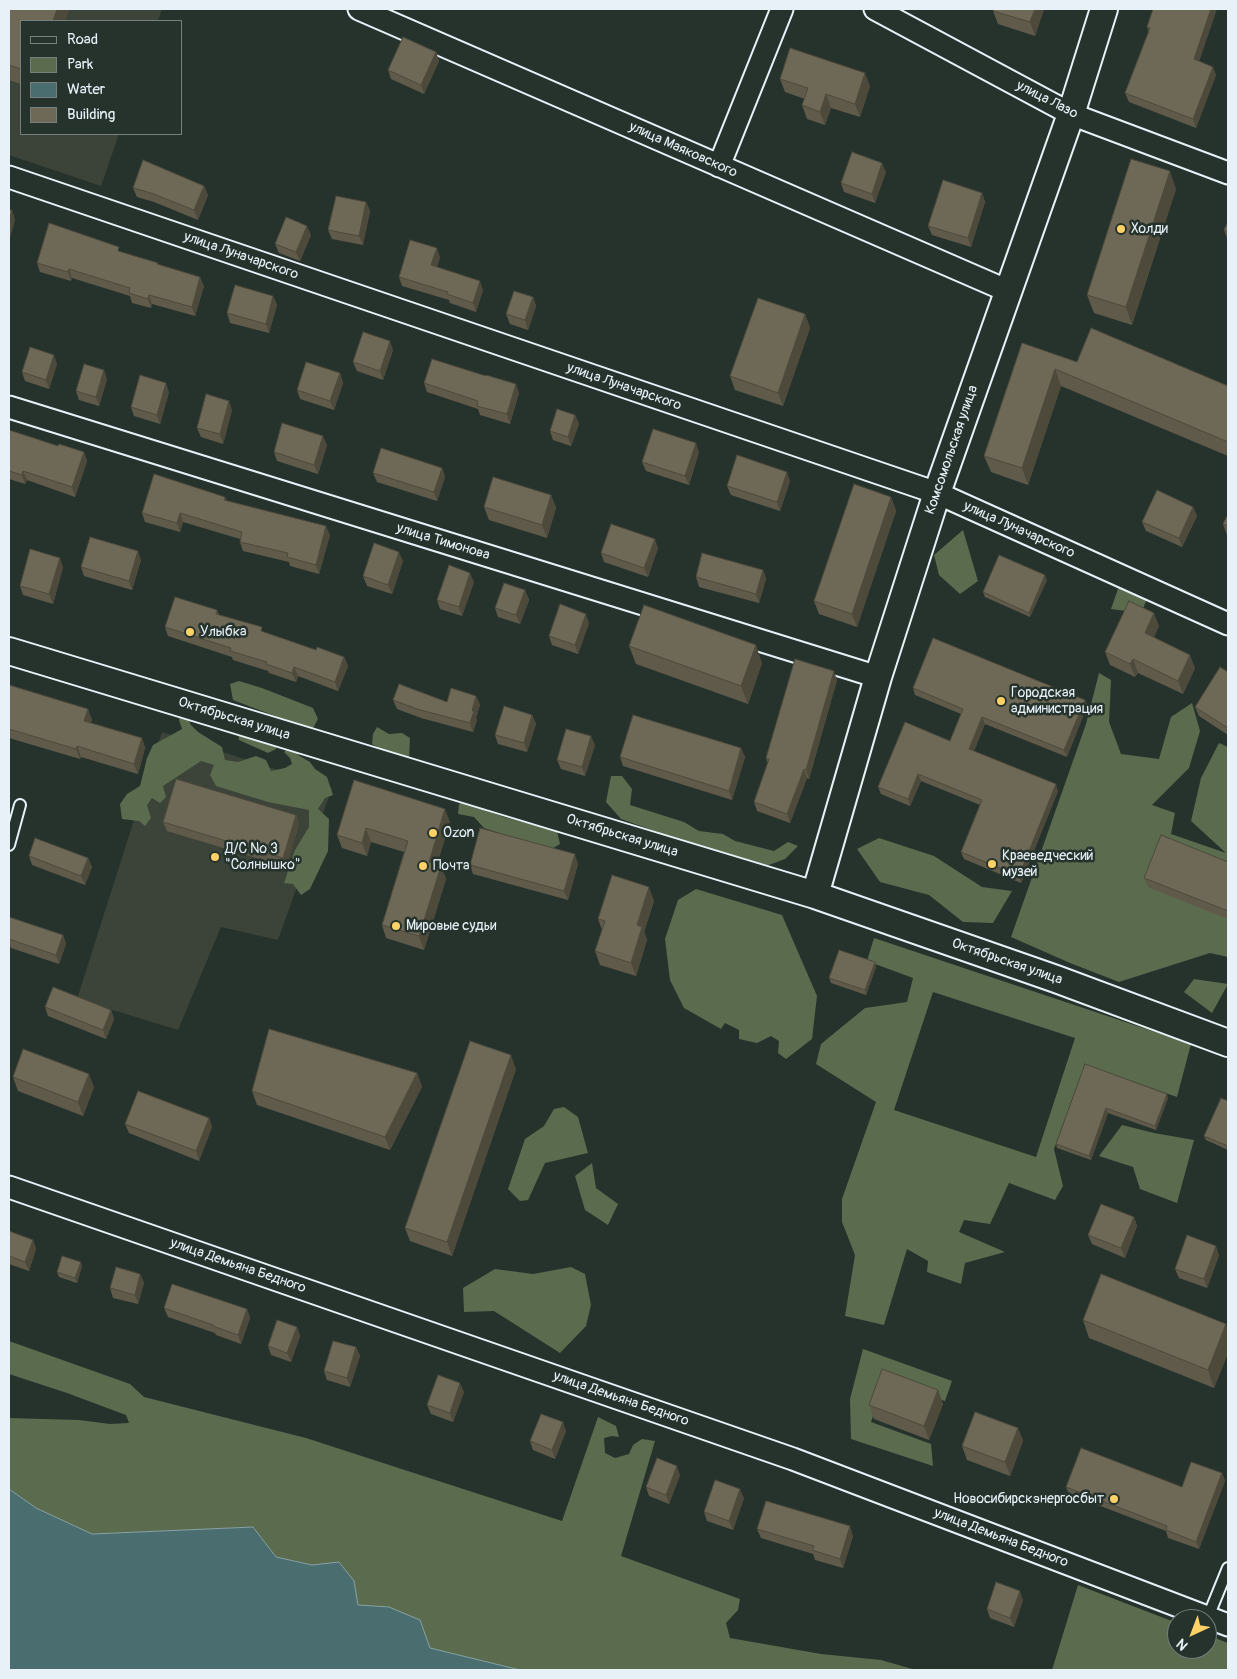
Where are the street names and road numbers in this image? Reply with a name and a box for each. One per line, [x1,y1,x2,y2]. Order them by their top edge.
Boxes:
street label: улица Лазо [1013,77,1081,123]
street label: улица Маяковского [626,119,740,181]
street label: улица Луначарского [181,229,301,283]
street label: улица Луначарского [564,360,684,414]
street label: Комсомольская улица [922,383,982,517]
street label: улица Луначарского [961,498,1077,562]
street label: улица Тимонова [394,520,492,564]
street label: Октябрьская улица [176,694,292,744]
street label: Октябрьская улица [564,811,680,861]
street label: Октябрьская улица [949,935,1065,989]
street label: улица Демьяна Бедного [168,1235,308,1297]
street label: улица Демьяна Бедного [551,1368,691,1430]
street label: улица Демьяна Бедного [931,1505,1071,1571]

